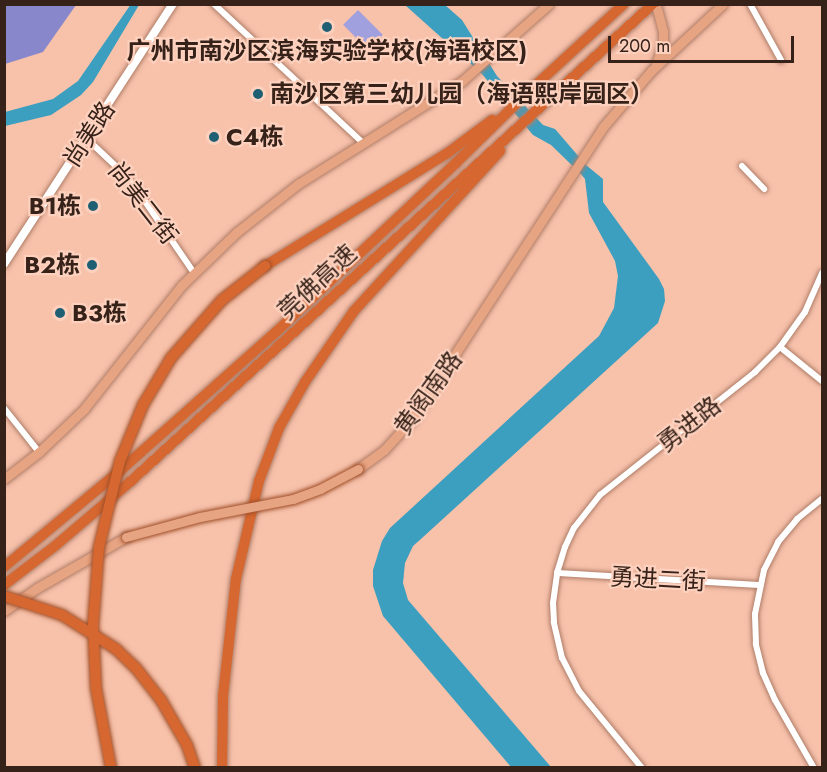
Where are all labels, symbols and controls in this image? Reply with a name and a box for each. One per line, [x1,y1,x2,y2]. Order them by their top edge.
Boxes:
marker: 广州市南沙区滨海实验学校(海语校区) [320,20,334,34]
scale bar [611,24,797,62]
text: 200 m [619,33,670,59]
place label: 广州市南沙区滨海实验学校(海语校区) [127,37,527,65]
place label: 南沙区第三幼儿园（海语熙岸园区） [270,80,654,108]
marker: 南沙区第三幼儿园（海语熙岸园区） [251,87,265,101]
street label: 尚美路 [57,96,121,172]
place label: C4栋 [226,123,284,151]
marker: C4栋 [207,130,221,144]
street label: 尚美二街 [102,156,184,250]
place label: B1栋 [29,192,81,220]
marker: B1栋 [86,199,100,213]
street label: 莞佛高速 [272,239,362,325]
place label: B2栋 [24,251,80,279]
marker: B2栋 [85,258,99,272]
place label: B3栋 [72,299,127,327]
marker: B3栋 [53,306,67,320]
street label: 黄阁南路 [388,346,468,440]
street label: 勇进路 [652,390,726,458]
street label: 勇进二街 [609,562,707,596]

